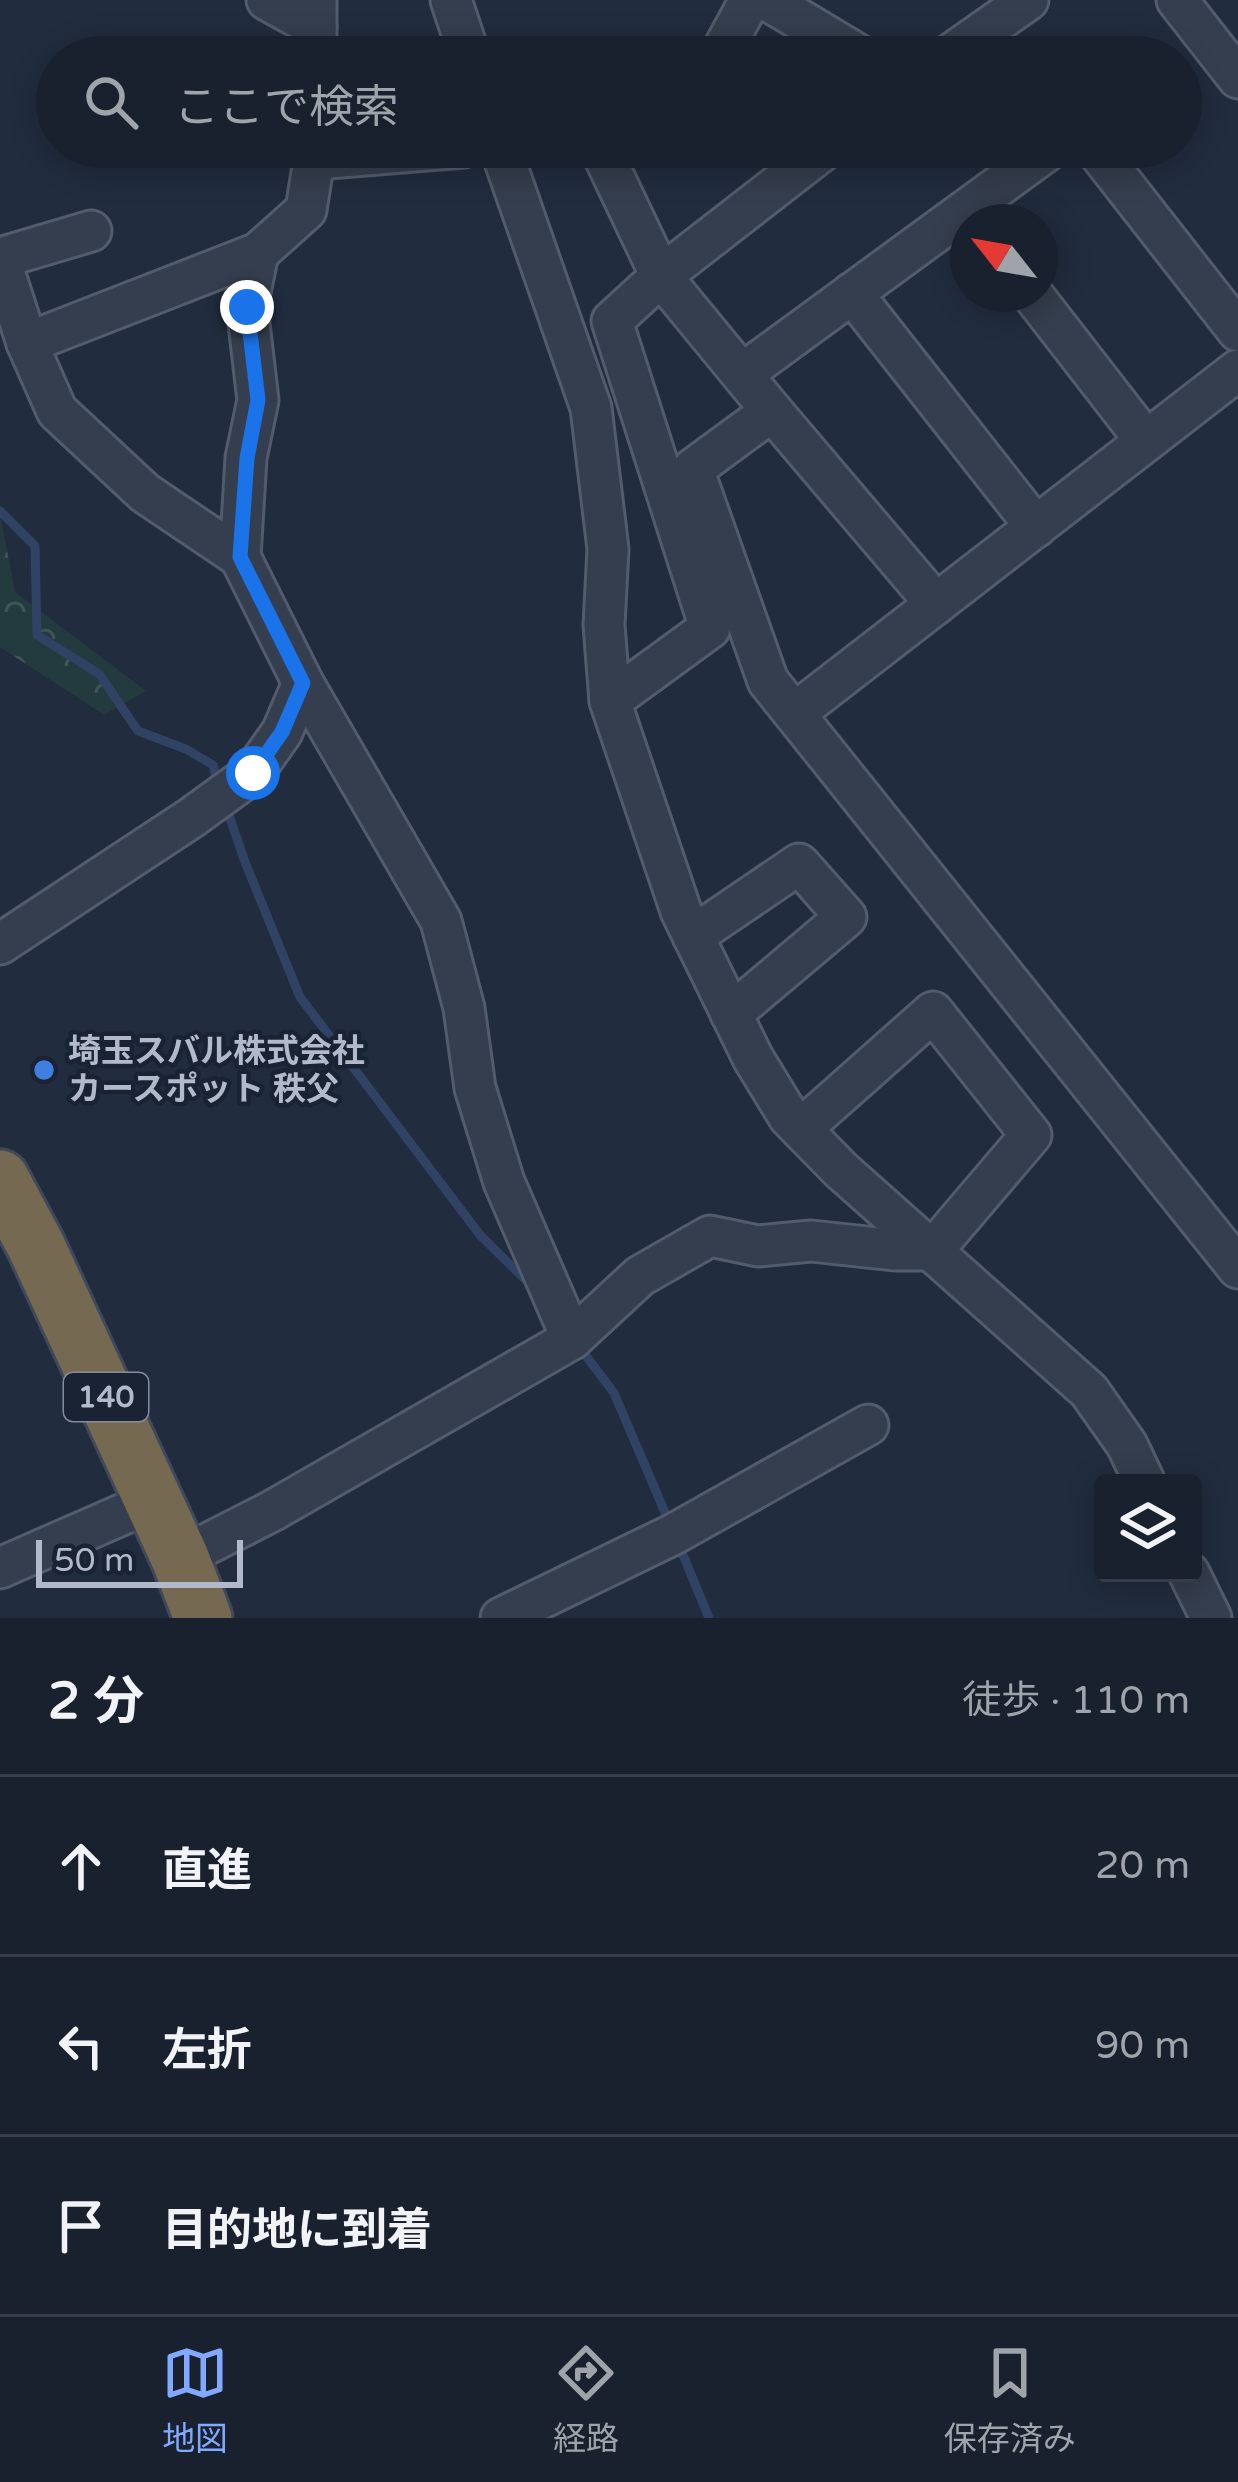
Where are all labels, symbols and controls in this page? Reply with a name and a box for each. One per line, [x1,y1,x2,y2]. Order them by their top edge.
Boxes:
search box [36,36,1202,168]
icon: search [78,69,144,135]
text: ここで検索 [174,81,399,135]
north arrow [950,204,1058,312]
route end [220,280,274,334]
route start [226,746,280,800]
place label: 埼玉スバル株式会社 カースポット 秩父 [68,1032,365,1109]
marker: 埼玉スバル株式会社 カースポット 秩父 [31,1057,57,1083]
road number: 140 [64,1373,148,1421]
map controls [1094,1474,1202,1582]
button: layers [1094,1474,1202,1582]
scale bar [36,1534,243,1587]
text: 50 m [54,1541,134,1580]
text: 2 分 [48,1671,144,1733]
text: 徒歩 · 110 m [962,1677,1190,1724]
icon: ahead [48,1833,114,1899]
text: 20 m [1095,1842,1190,1889]
text: 直進 [162,1844,252,1898]
icon: left [48,2013,114,2079]
text: 90 m [1095,2022,1190,2069]
text: 左折 [162,2024,252,2078]
icon: arrive [48,2193,114,2259]
text: 目的地に到着 [162,2204,432,2258]
tab: 地図 [162,2340,228,2460]
tab: 経路 [553,2340,619,2460]
tab: 保存済み [944,2340,1076,2460]

